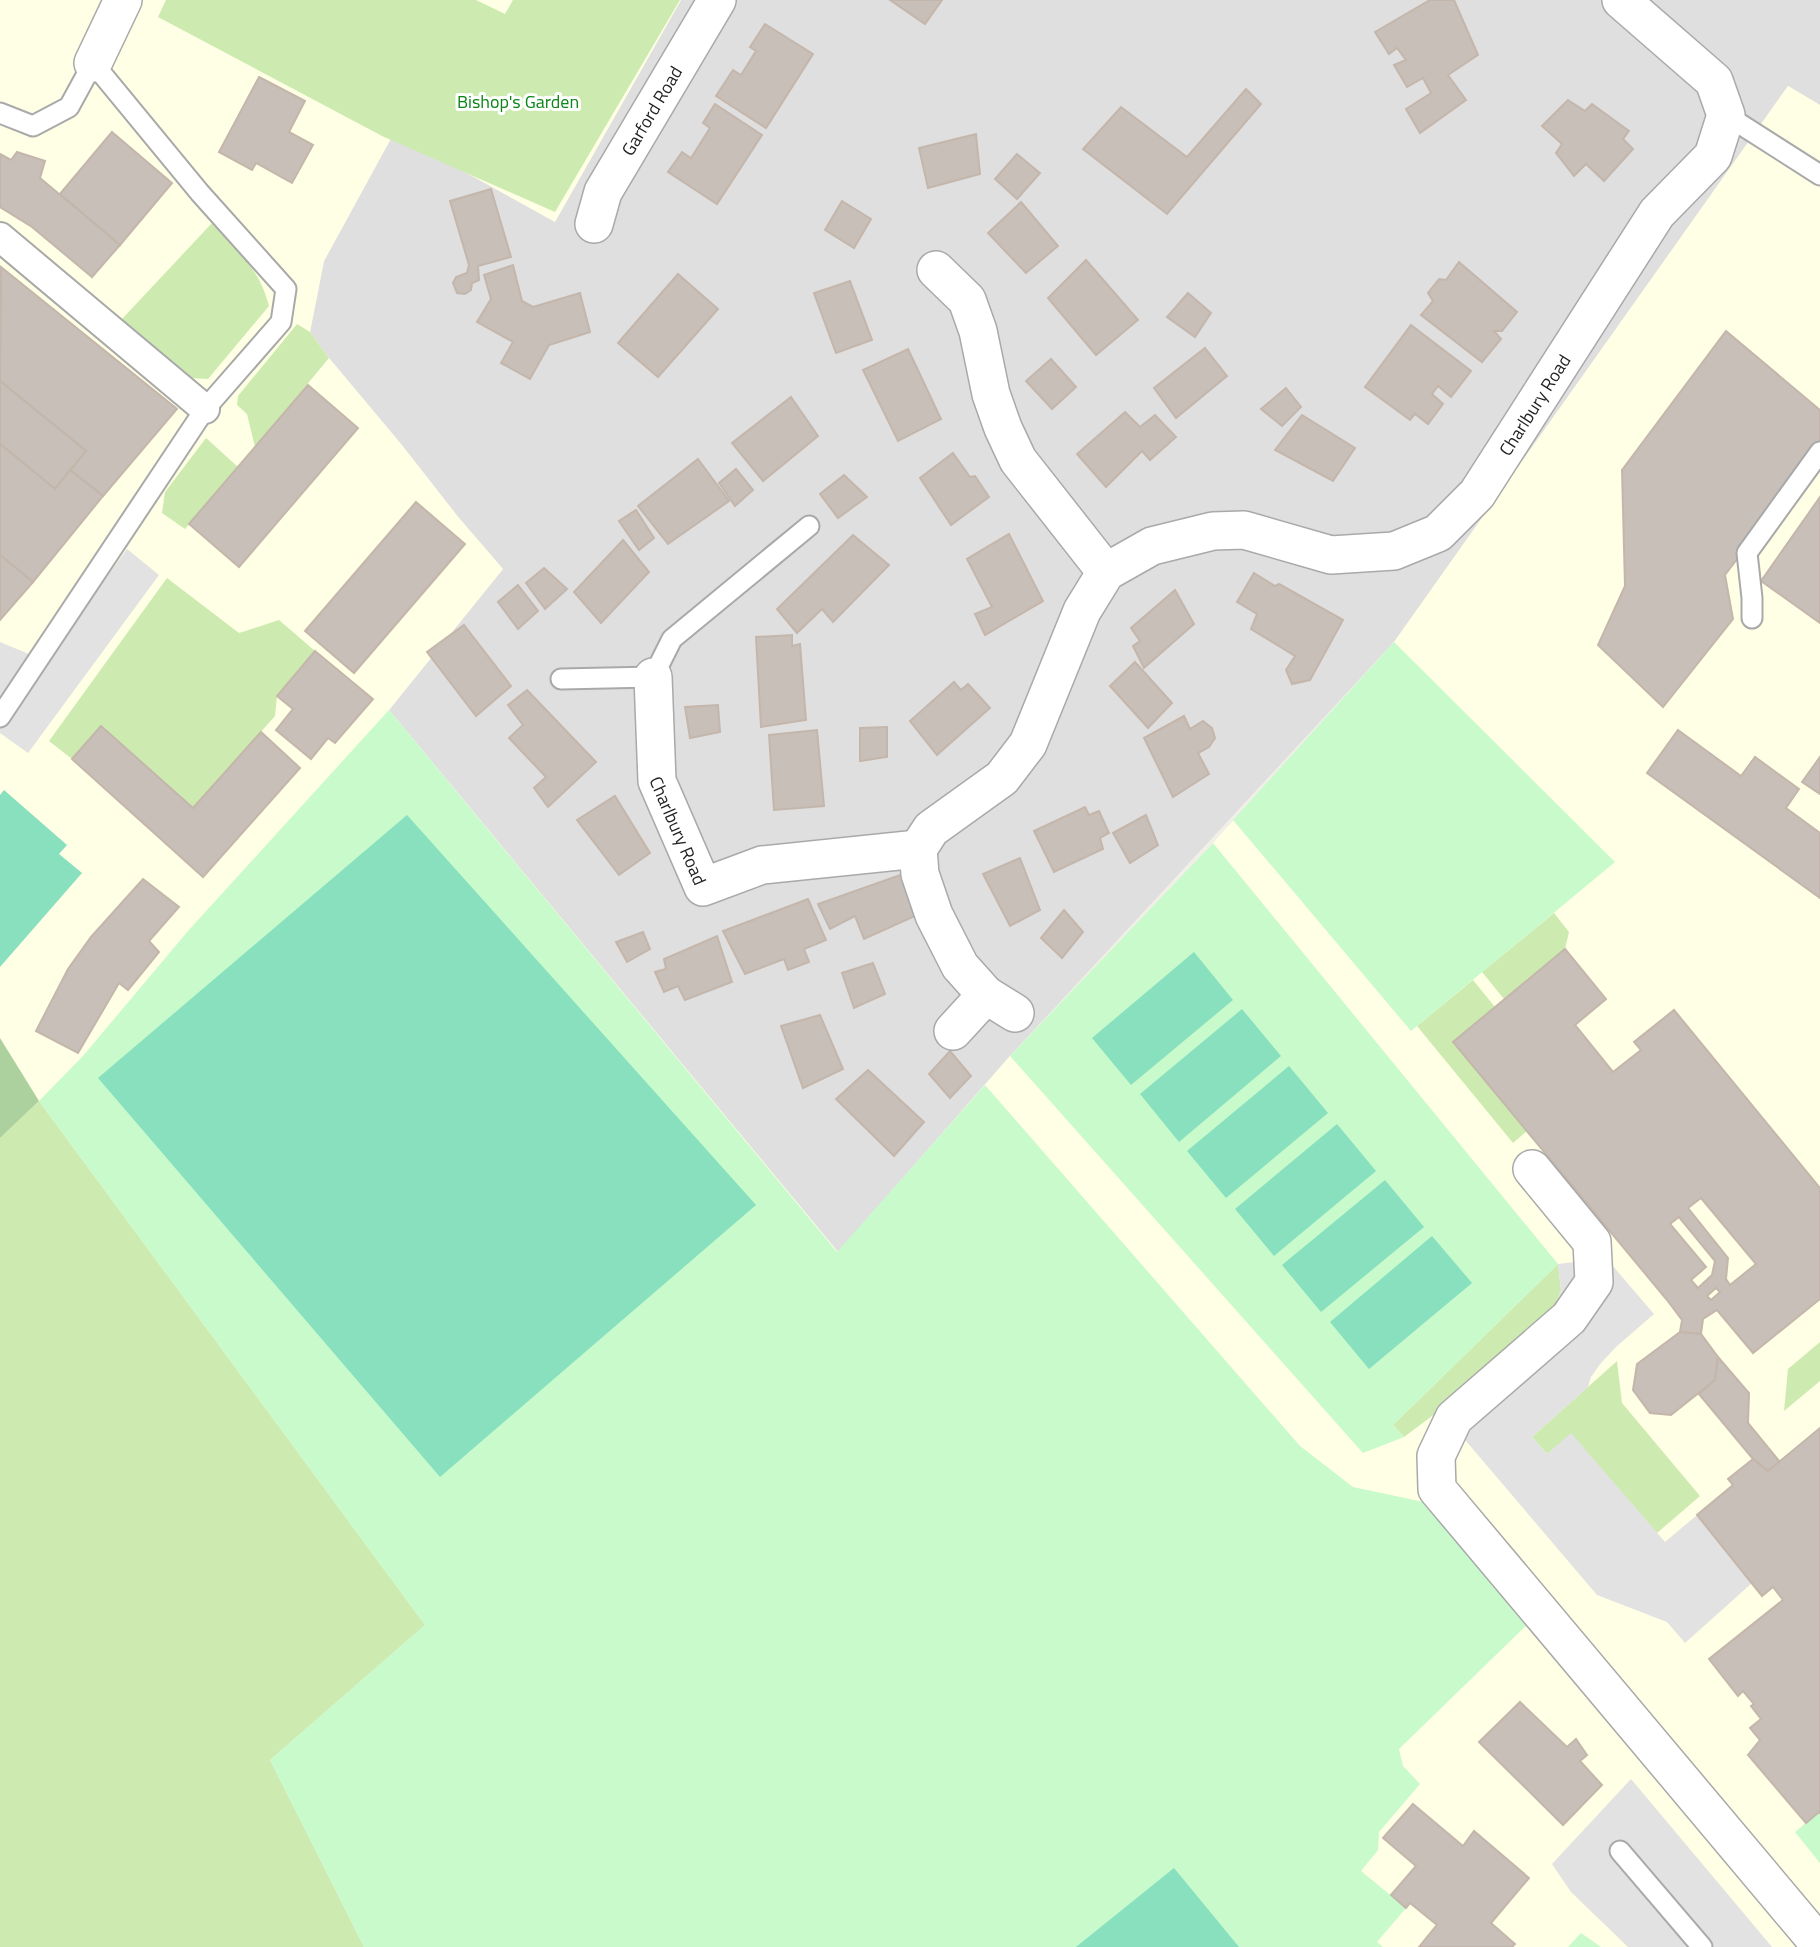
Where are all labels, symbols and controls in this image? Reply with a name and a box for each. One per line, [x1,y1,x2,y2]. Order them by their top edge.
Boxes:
street label: Garford Road [614,61,689,160]
park label: Bishop's Garden [457,88,579,115]
street label: Charlbury Road [1492,349,1577,461]
street label: Charlbury Road [643,772,714,889]

